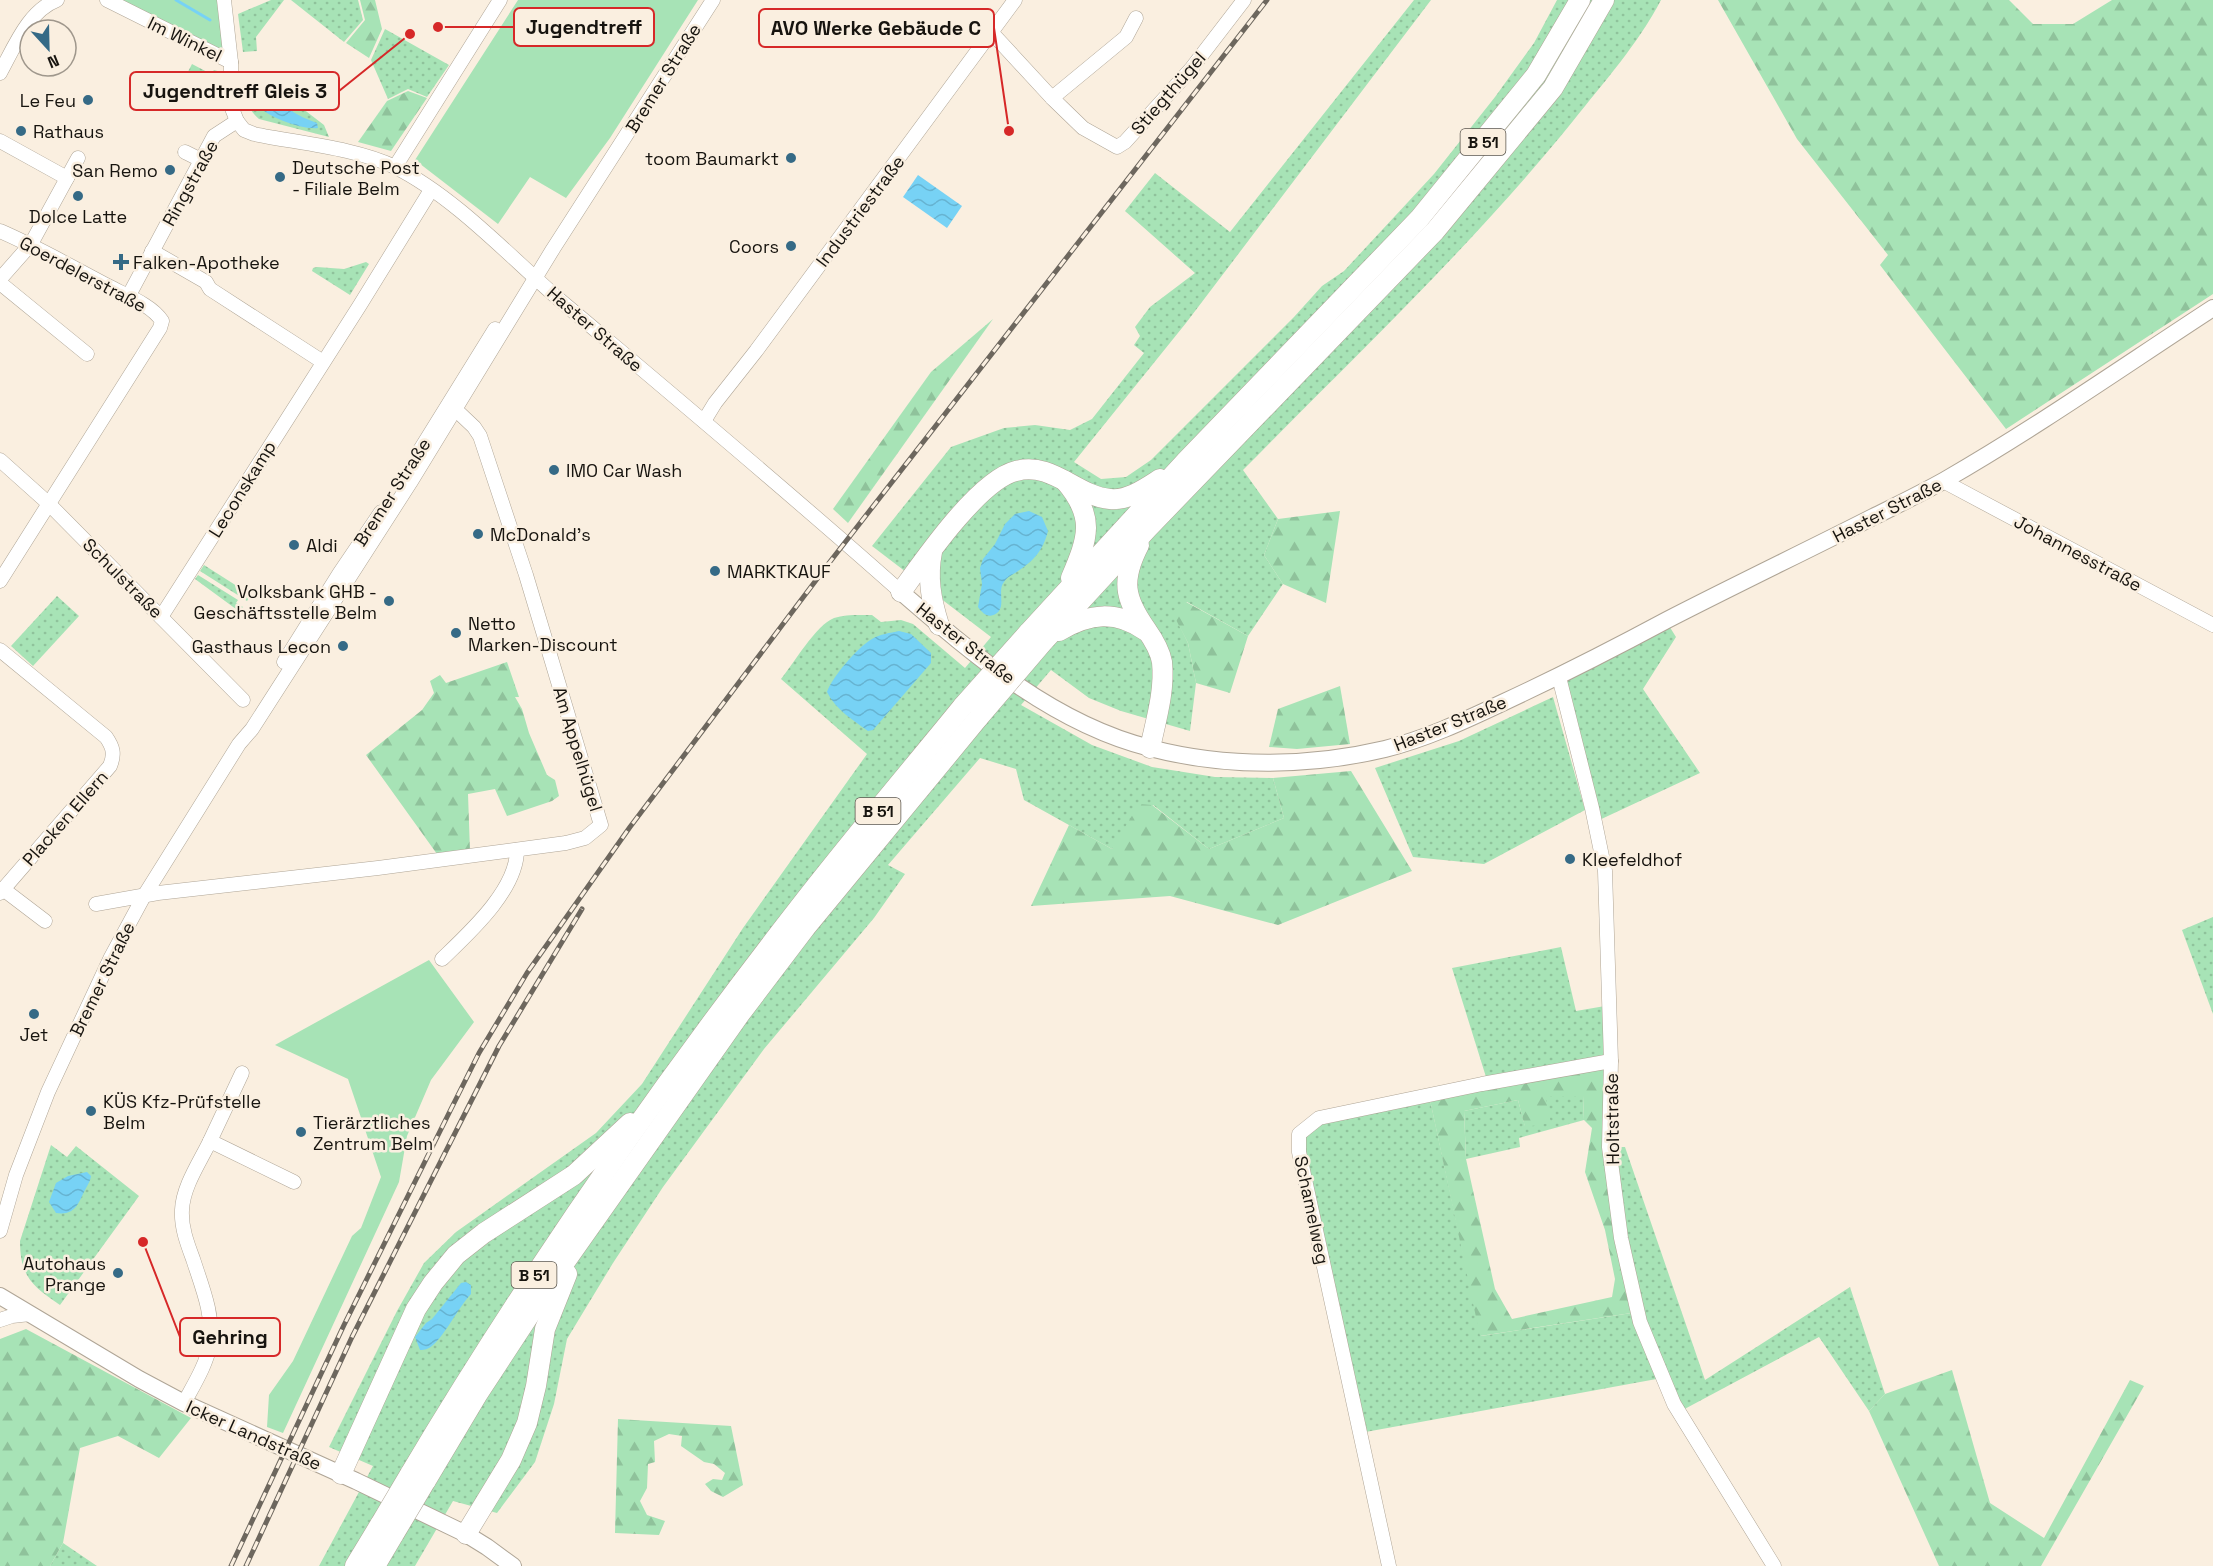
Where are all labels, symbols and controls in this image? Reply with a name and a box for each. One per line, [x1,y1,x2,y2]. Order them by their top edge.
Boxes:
callout: Jugendtreff [514,8,654,46]
callout: AVO Werke Gebäude C [759,9,994,47]
street label: Im Winkel [144,11,226,67]
text: Jugendtreff [526,14,642,40]
text: AVO Werke Gebäude C [771,15,981,41]
north arrow [18,18,78,78]
street label: Bremer Straße [620,19,706,137]
street label: Stiegthügel [1126,47,1210,139]
text: N [45,50,62,73]
callout: Jugendtreff Gleis 3 [130,72,339,110]
text: Jugendtreff Gleis 3 [143,78,327,104]
place label: Le Feu [20,89,76,112]
marker: Le Feu [81,93,95,107]
place label: Rathaus [33,120,104,143]
marker: Rathaus [14,124,28,138]
road number: B 51 [1460,129,1506,155]
street label: Ringstraße [157,136,223,230]
place label: toom Baumarkt [645,147,779,170]
marker: toom Baumarkt [784,151,798,165]
street label: Industriestraße [811,151,909,271]
place label: Deutsche Post - Filiale Belm [292,156,420,200]
place label: San Remo [72,159,158,182]
marker: San Remo [163,163,177,177]
marker: Deutsche Post - Filiale Belm [273,170,287,184]
marker: Dolce Latte [71,189,85,203]
place label: Dolce Latte [29,205,127,228]
street label: Goerdelerstraße [16,231,150,317]
place label: Coors [729,235,779,258]
marker: Coors [784,239,798,253]
place label: Falken-Apotheke [133,251,280,274]
marker: Falken-Apotheke [114,255,128,269]
street label: Haster Straße [542,281,648,377]
street label: Bremer Straße [348,433,436,551]
street label: Leconskamp [203,436,281,542]
place label: IMO Car Wash [566,459,682,482]
marker: IMO Car Wash [547,463,561,477]
street label: Haster Straße [1829,473,1945,547]
street label: Johannesstraße [2010,510,2146,596]
place label: McDonald's [490,523,591,546]
marker: McDonald's [471,527,485,541]
street label: Schulstraße [78,533,168,623]
place label: Aldi [306,534,338,557]
marker: Aldi [287,538,301,552]
place label: MARKTKAUF [727,560,831,583]
marker: MARKTKAUF [708,564,722,578]
place label: Volksbank GHB - Geschäftsstelle Belm [194,580,377,624]
marker: Volksbank GHB - Geschäftsstelle Belm [382,594,396,608]
street label: Haster Straße [912,597,1020,689]
place label: Netto Marken-Discount [468,612,618,656]
marker: Netto Marken-Discount [449,626,463,640]
place label: Gasthaus Lecon [192,635,331,658]
marker: Gasthaus Lecon [336,639,350,653]
street label: Am Appelhügel [548,684,608,814]
street label: Haster Straße [1390,690,1510,756]
street label: Placken Ellern [17,766,113,870]
road number: B 51 [856,798,900,824]
place label: Kleefeldhof [1582,848,1682,871]
marker: Kleefeldhof [1563,852,1577,866]
street label: Bremer Straße [64,918,140,1040]
marker: Jet [27,1007,41,1021]
place label: Jet [20,1023,48,1046]
street label: Holtstraße [1600,1073,1624,1165]
place label: KÜS Kfz-Prüfstelle Belm [103,1090,261,1134]
marker: KÜS Kfz-Prüfstelle Belm [84,1104,98,1118]
place label: Tierärztliches Zentrum Belm [313,1111,433,1155]
marker: Tierärztliches Zentrum Belm [294,1125,308,1139]
street label: Schamelweg [1289,1154,1335,1266]
place label: Autohaus Prange [23,1252,106,1296]
road number: B 51 [512,1262,556,1288]
marker: Autohaus Prange [111,1266,125,1280]
callout: Gehring [180,1318,280,1356]
text: Gehring [192,1324,268,1350]
street label: Icker Landstraße [183,1395,325,1475]

